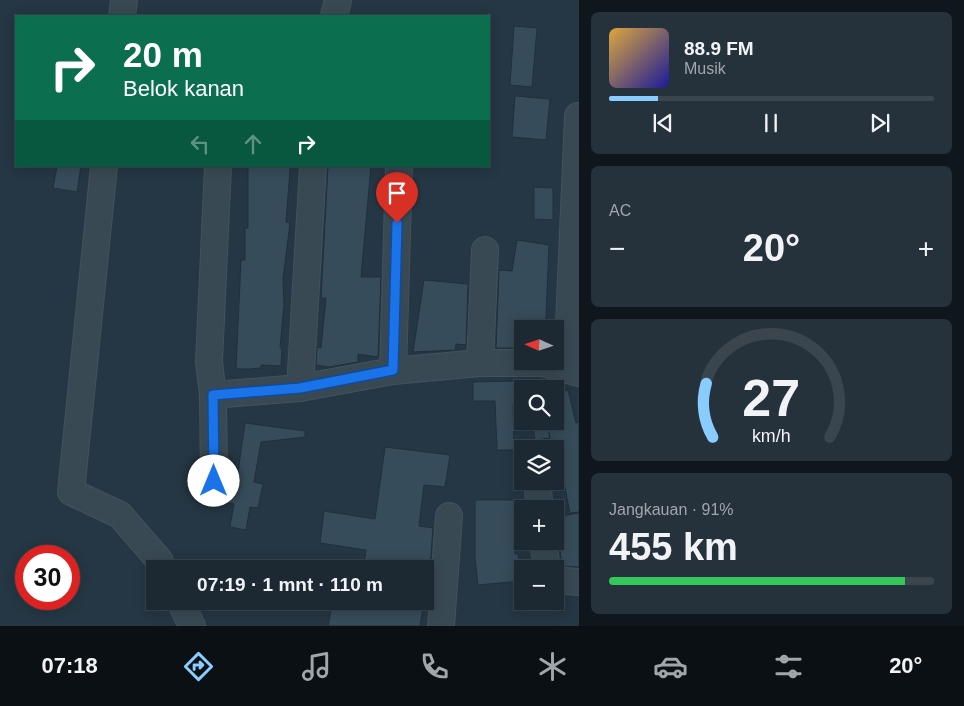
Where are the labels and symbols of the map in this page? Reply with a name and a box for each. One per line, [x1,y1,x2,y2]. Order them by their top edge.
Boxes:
pin [376,172,418,223]
north arrow [514,320,564,370]
position arrow [187,454,239,506]
speed limit sign: 30 [15,545,80,610]

